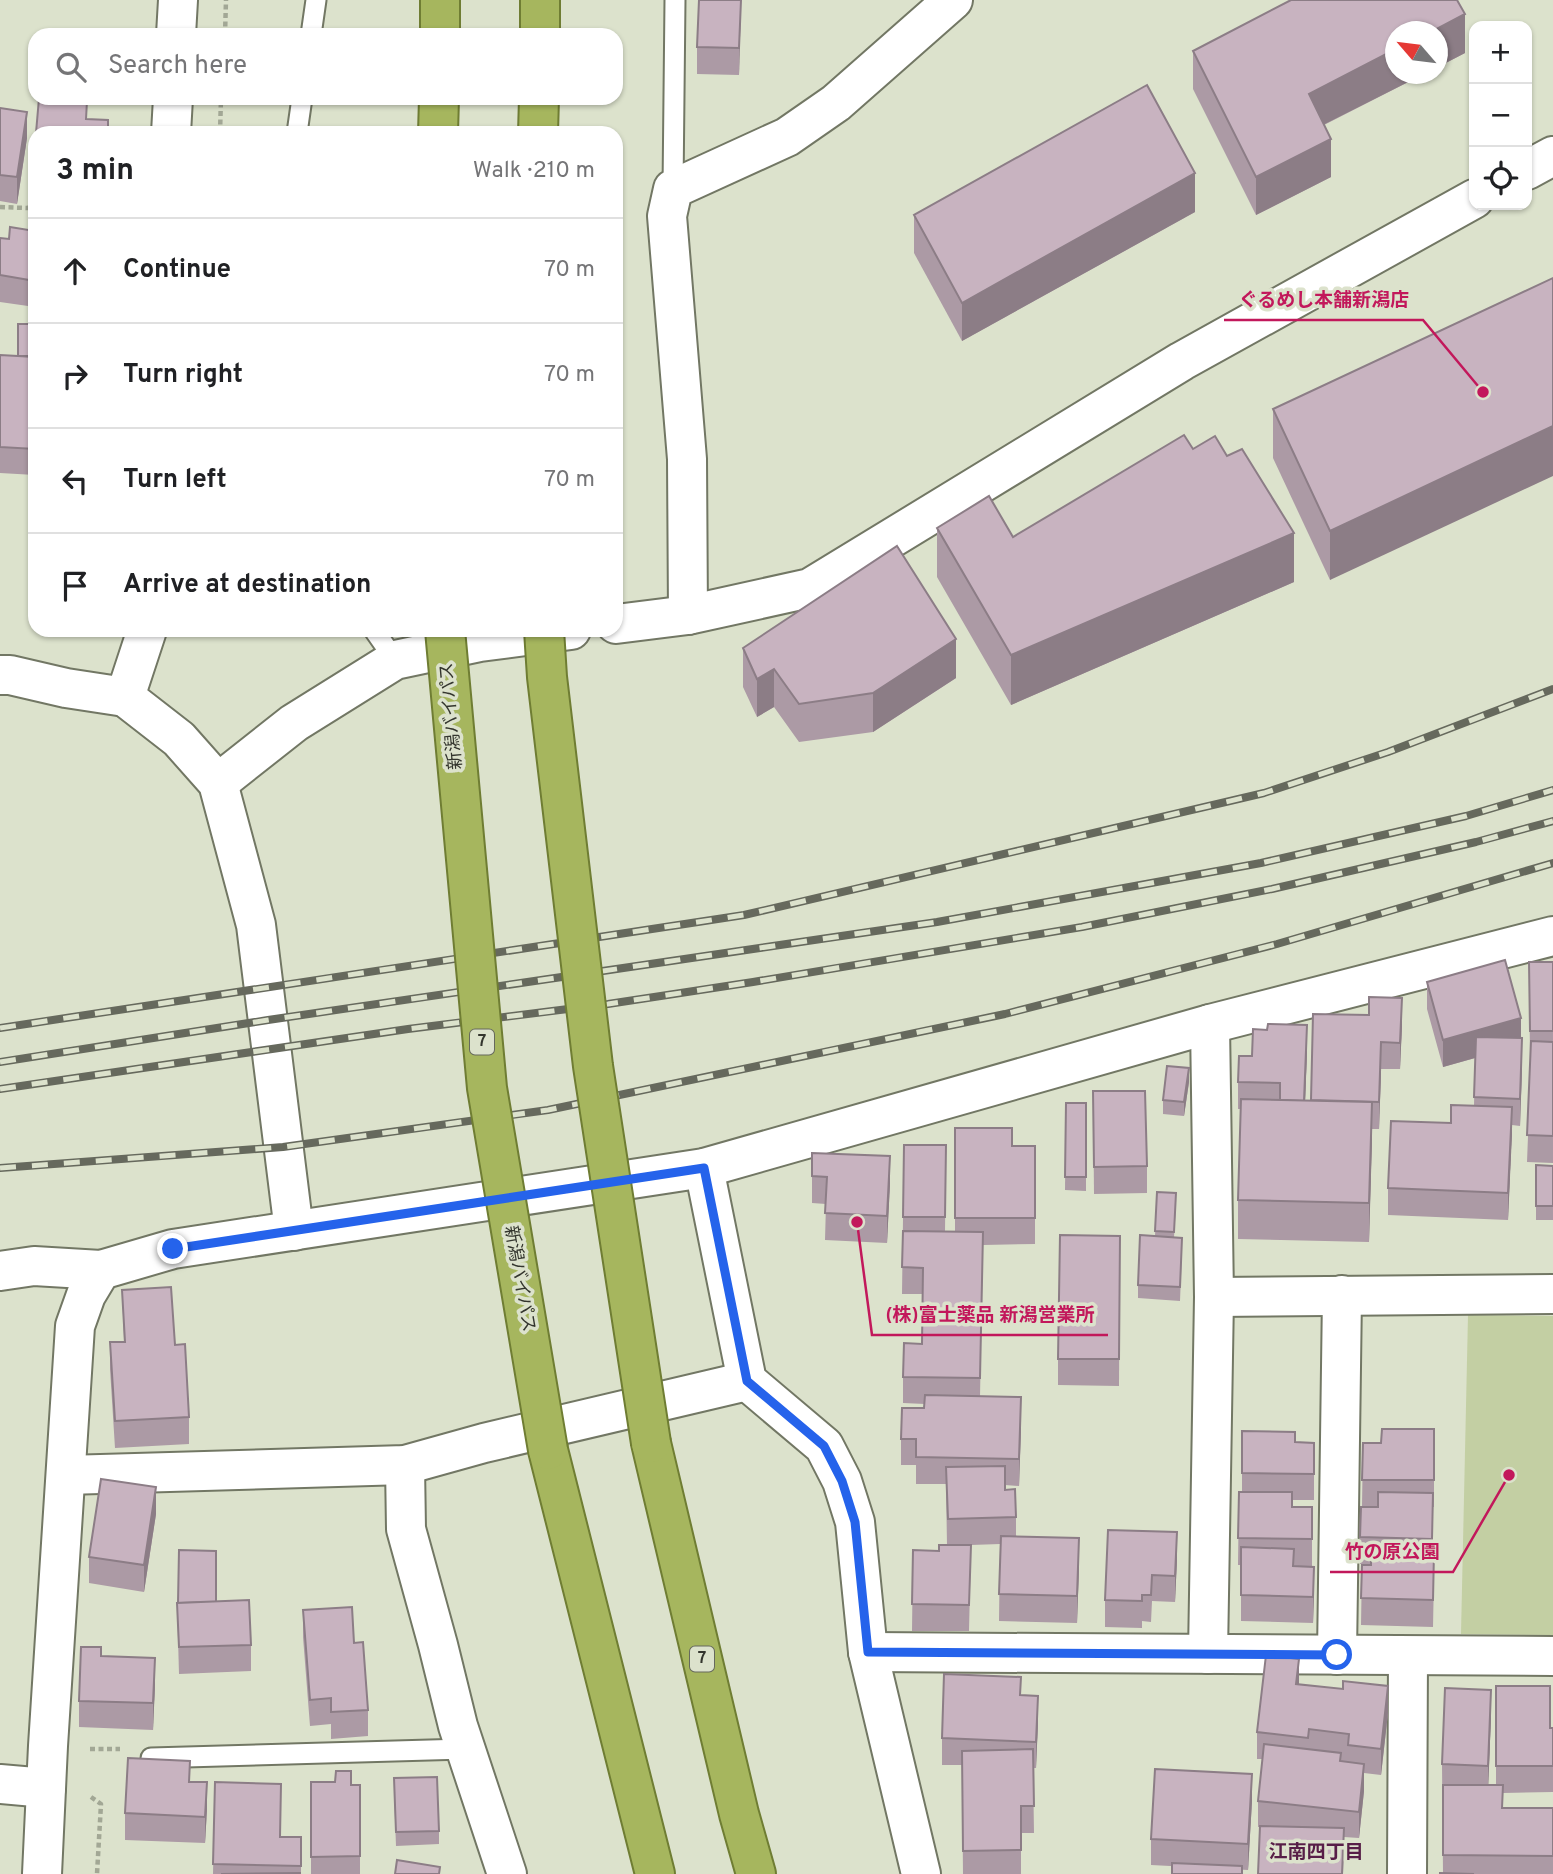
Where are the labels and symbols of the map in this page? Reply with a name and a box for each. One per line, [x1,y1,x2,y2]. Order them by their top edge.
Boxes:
north arrow [1385,21,1448,84]
callout: ぐるめし本舗新潟店 [1224,280,1423,320]
text: ぐるめし本舗新潟店 [1239,289,1409,313]
street label: 新潟バイパス [436,661,468,771]
road number: 7 [470,1030,494,1054]
street label: 新潟バイパス [498,1224,540,1334]
route end [157,1233,188,1264]
callout: (株)富士薬品 新潟営業所 [872,1295,1108,1335]
text: (株)富士薬品 新潟営業所 [886,1304,1094,1328]
callout: 竹の原公園 [1330,1532,1453,1572]
text: 竹の原公園 [1344,1541,1440,1565]
route start [1321,1639,1352,1670]
road number: 7 [690,1646,714,1672]
district label: 江南四丁目 [1268,1841,1364,1865]

